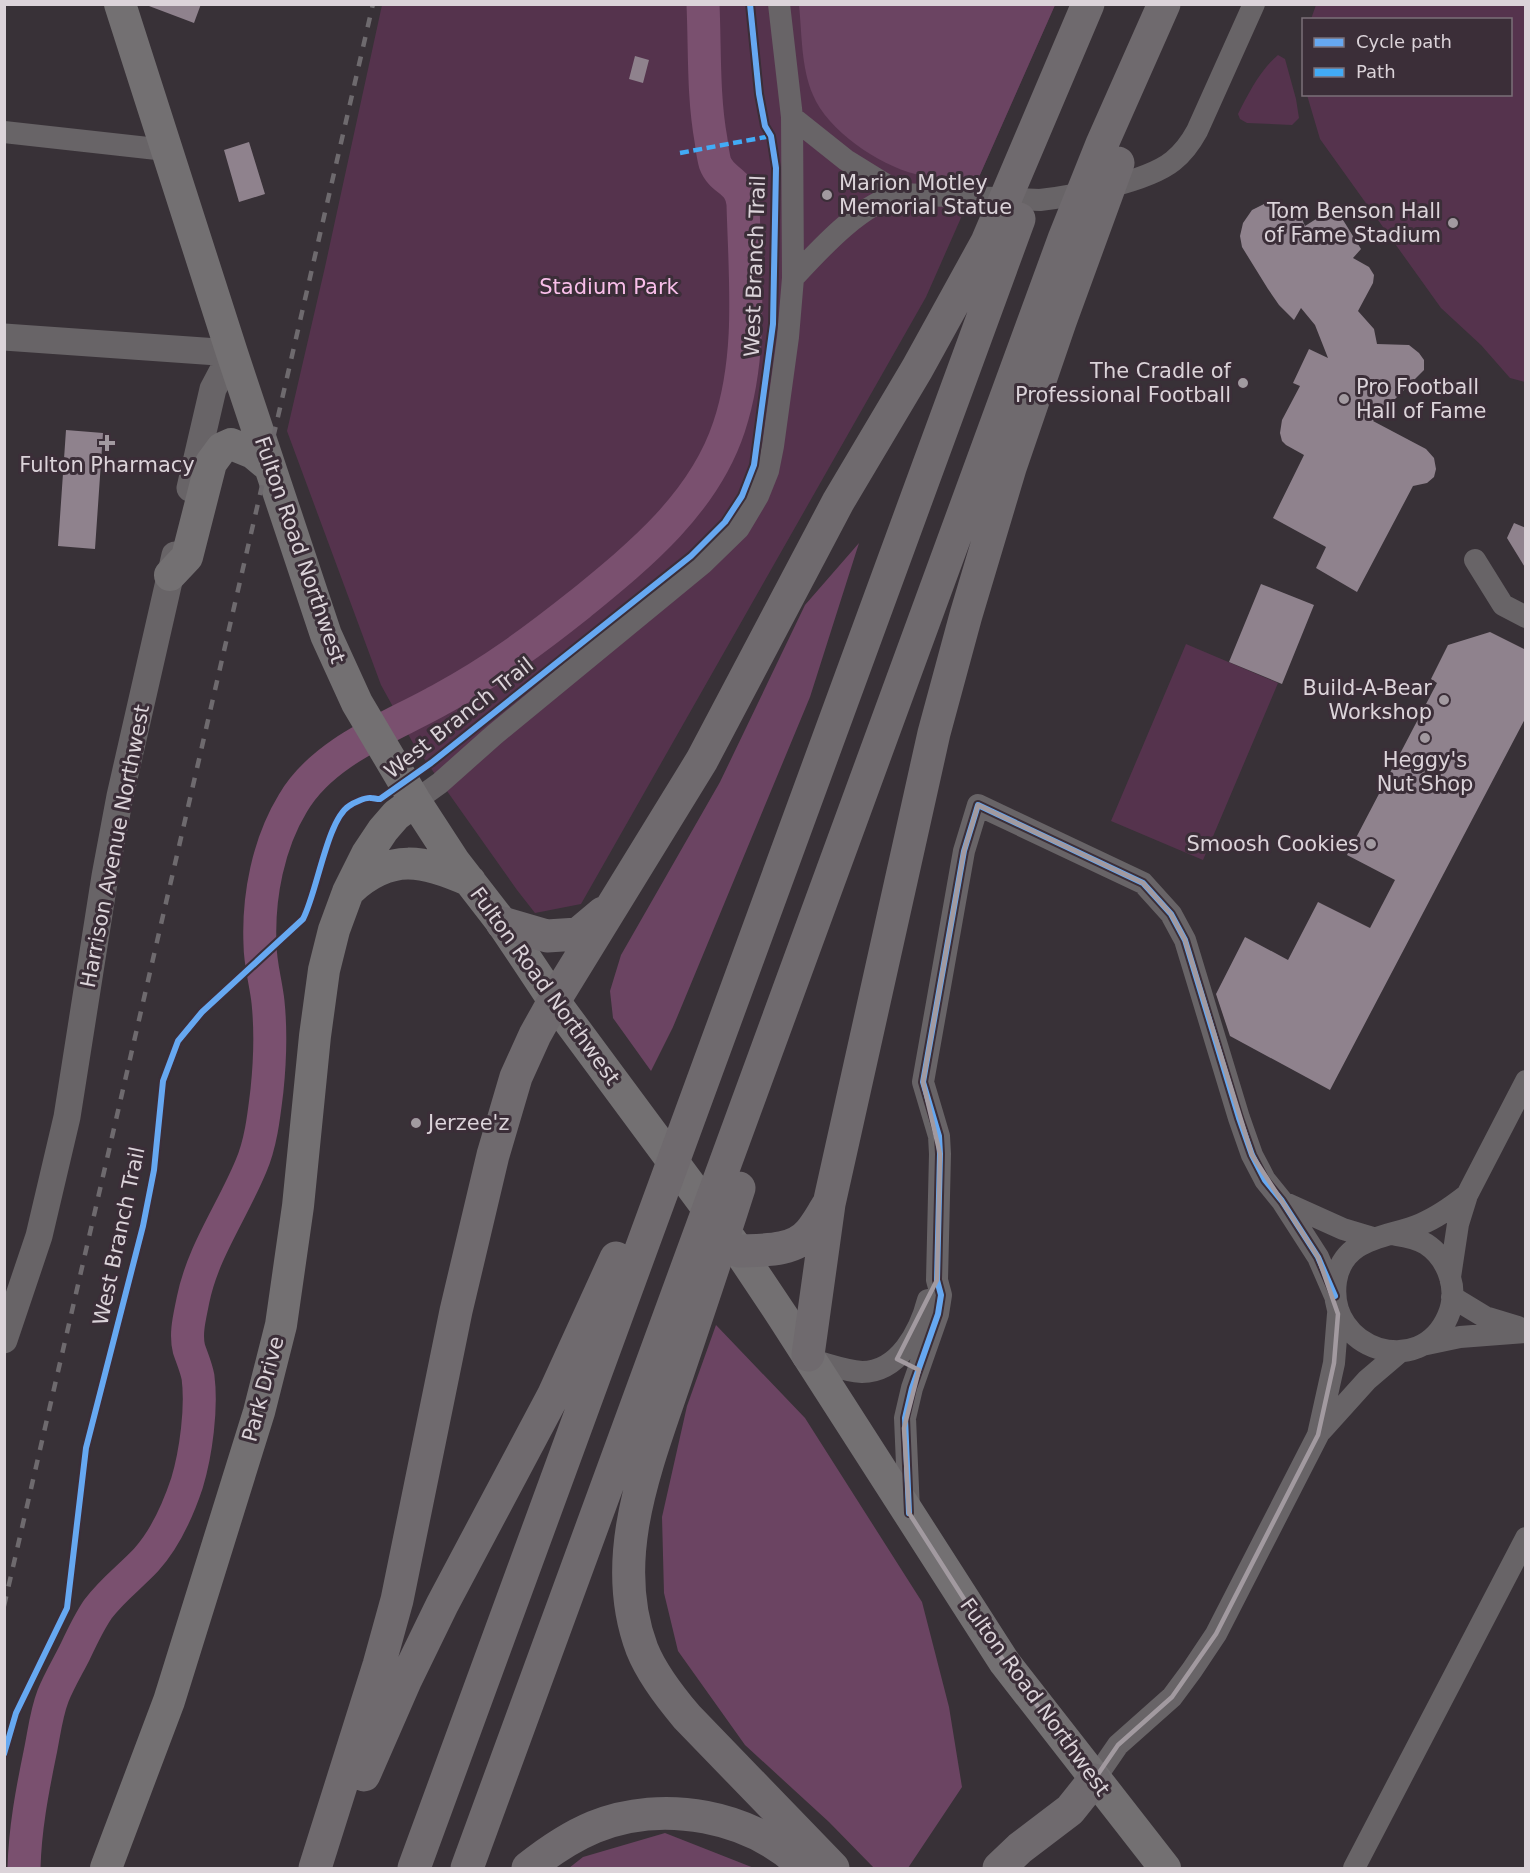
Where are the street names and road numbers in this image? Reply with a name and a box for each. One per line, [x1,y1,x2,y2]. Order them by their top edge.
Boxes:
street label: West Branch Trail [740,175,770,357]
street label: Fulton Road Northwest [250,433,350,667]
street label: West Branch Trail [380,653,538,783]
street label: Harrison Avenue Northwest [76,702,154,990]
street label: Fulton Road Northwest [465,882,625,1090]
street label: West Branch Trail [88,1145,150,1327]
street label: Park Drive [237,1334,289,1444]
street label: Fulton Road Northwest [955,1593,1115,1801]

